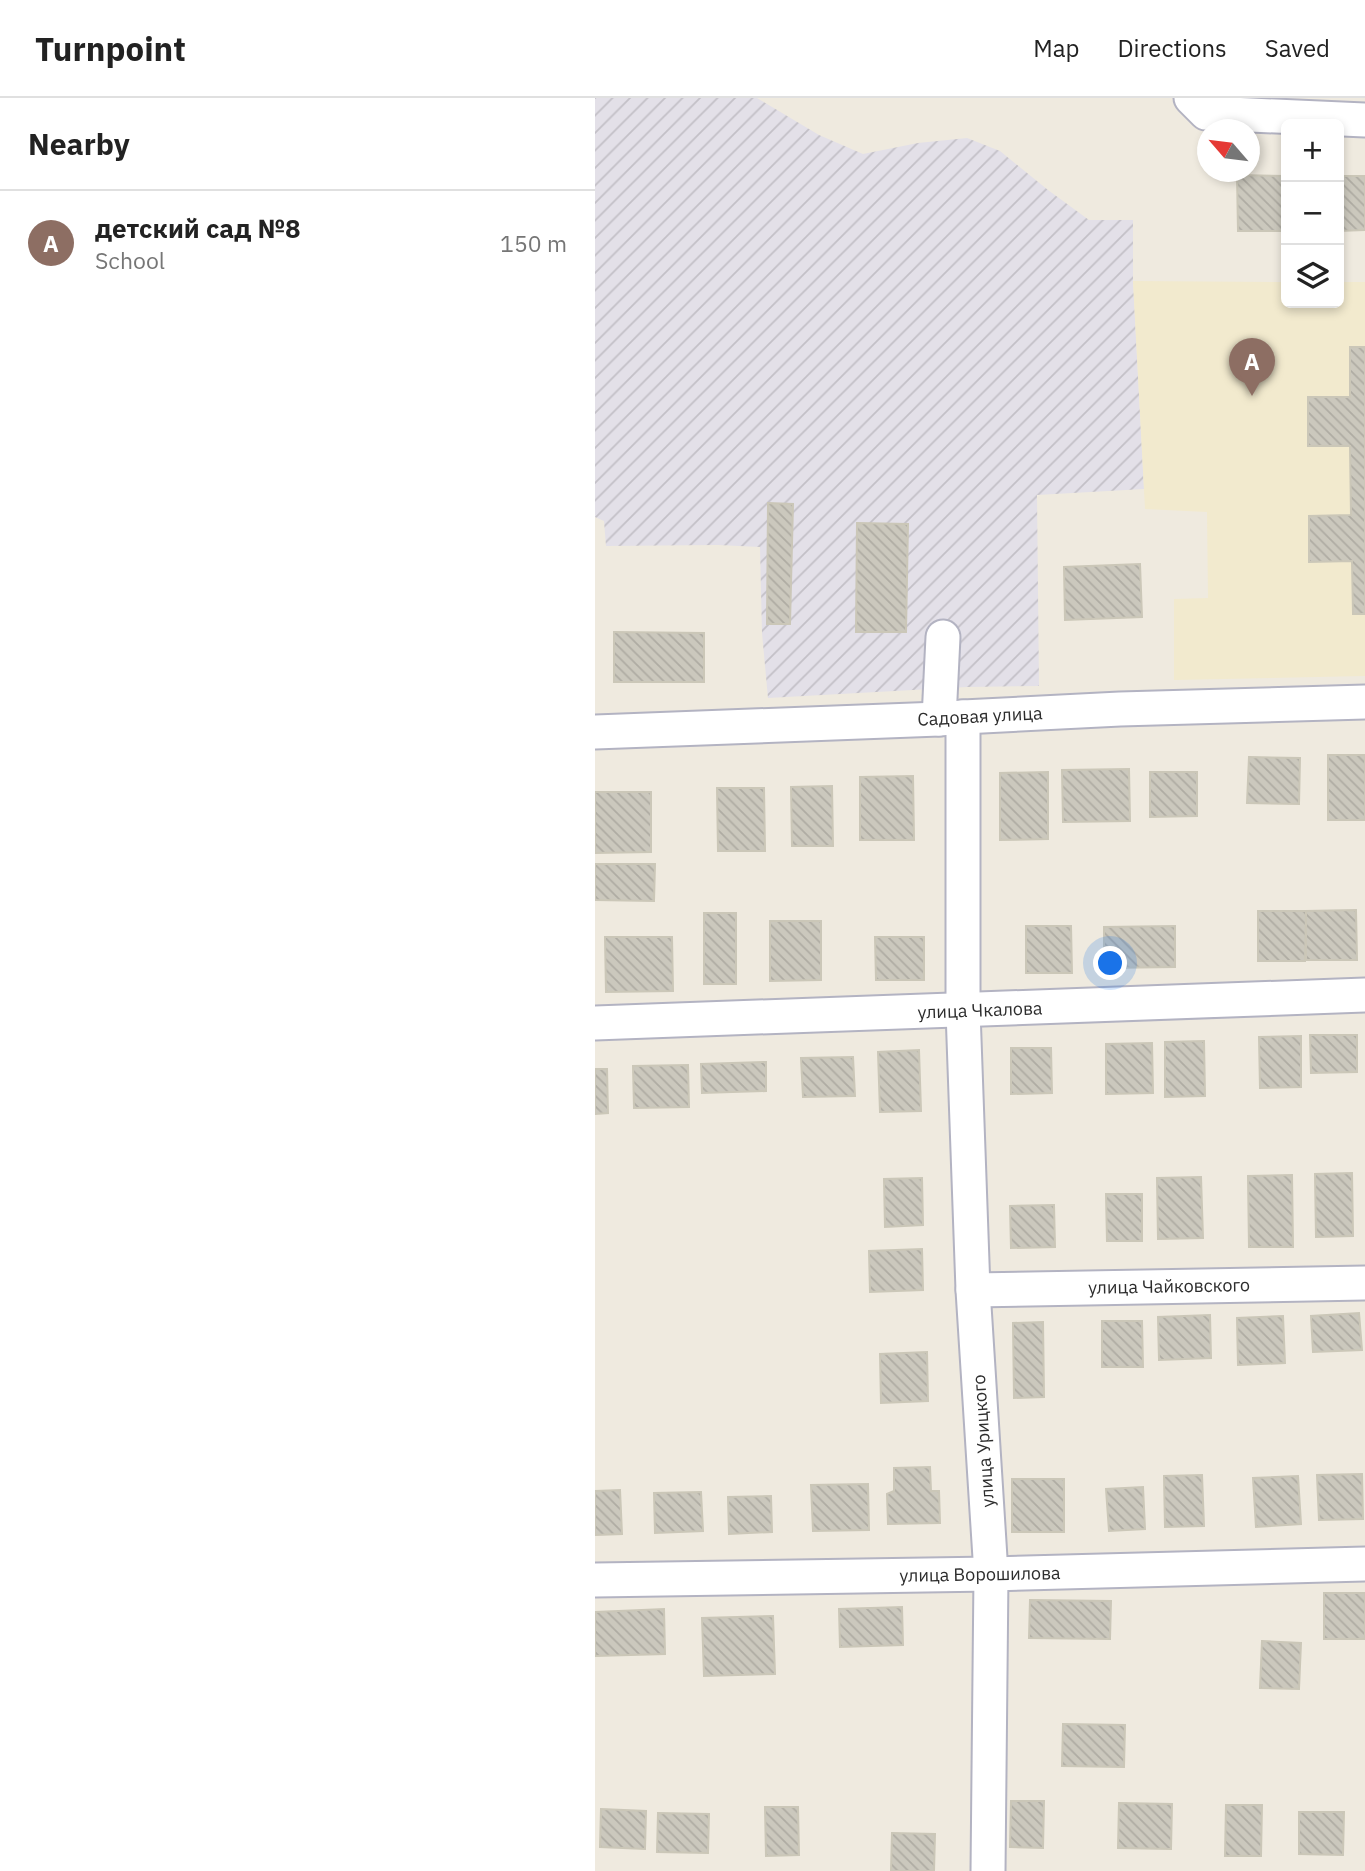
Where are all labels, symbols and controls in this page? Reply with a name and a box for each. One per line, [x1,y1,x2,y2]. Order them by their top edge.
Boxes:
text: Turnpoint [35,27,186,70]
text: Map [1033,32,1079,64]
text: Directions [1117,32,1227,64]
text: Saved [1265,32,1330,64]
north arrow [1197,119,1260,182]
map controls [1281,119,1344,308]
button: + [1281,119,1344,182]
text: Nearby [28,124,130,163]
button: − [1281,182,1344,245]
text: детский сад №8 [95,211,301,245]
text: A [43,228,59,258]
text: 150 m [500,228,567,258]
text: School [95,245,165,275]
button: layers [1281,245,1344,308]
pin: A [1229,338,1275,396]
street label: Садовая улица [917,701,1044,731]
your location [1093,946,1127,980]
street label: улица Чкалова [917,996,1043,1024]
street label: улица Чайковского [1088,1273,1250,1299]
street label: улица Урицкого [967,1374,999,1508]
street label: улица Ворошилова [899,1561,1061,1587]

